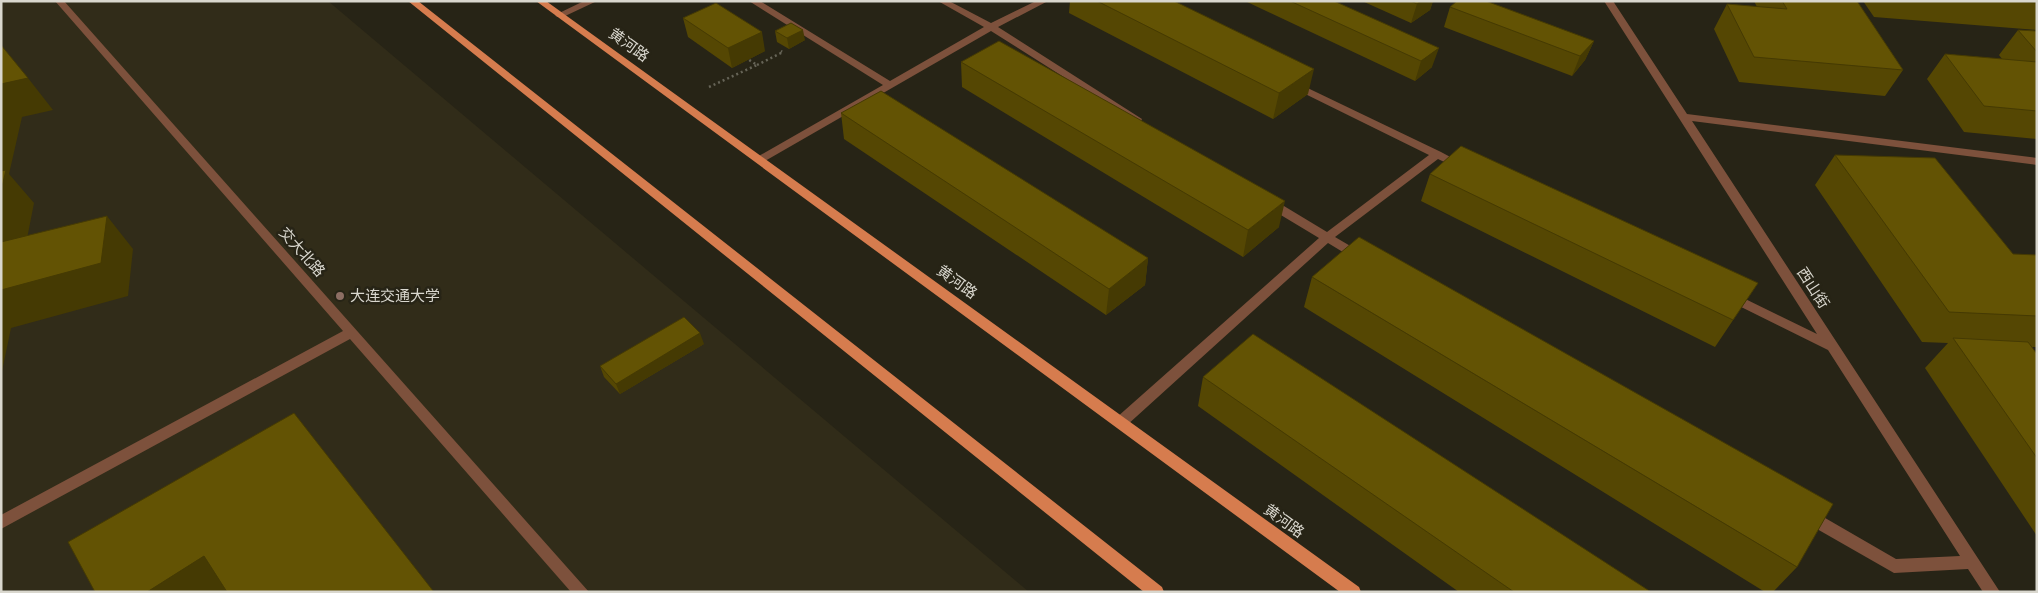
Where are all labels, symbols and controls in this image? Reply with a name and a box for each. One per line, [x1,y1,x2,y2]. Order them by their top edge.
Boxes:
street label: 黄河路 [606,24,652,65]
street label: 交大北路 [276,224,329,280]
street label: 黄河路 [934,261,980,302]
street label: 西山街 [1794,264,1833,311]
place label: 大连交通大学 [350,287,440,304]
marker: 大连交通大学 [334,290,346,302]
street label: 黄河路 [1261,500,1307,541]

